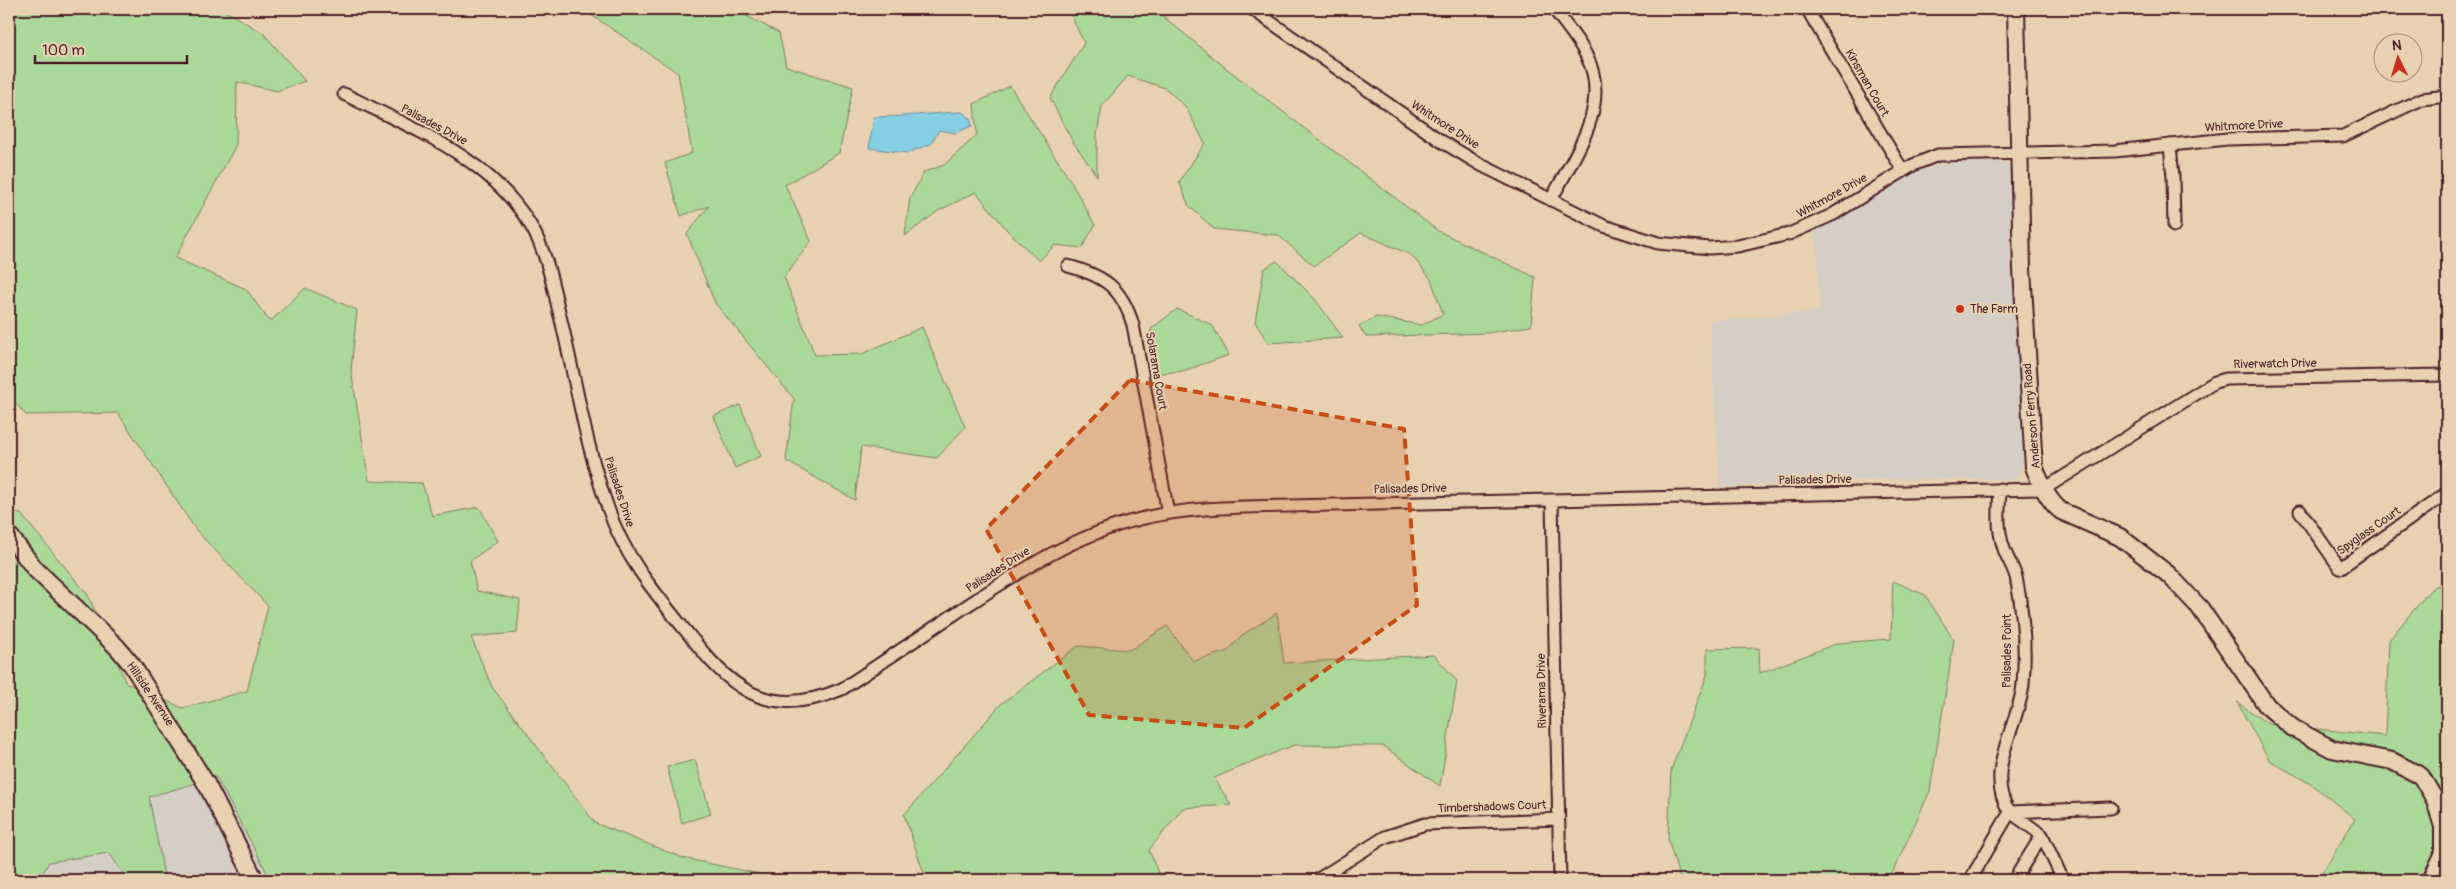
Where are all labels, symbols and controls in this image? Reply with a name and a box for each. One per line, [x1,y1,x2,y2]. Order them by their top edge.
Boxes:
scale bar [35,32,188,64]
north arrow [2374,32,2424,82]
text: N [2391,37,2402,54]
text: 100 m [42,41,85,60]
street label: Kinsman Court [1842,47,1892,120]
street label: Whitmore Drive [1408,97,1482,153]
street label: Palisades Drive [398,101,470,149]
street label: Whitmore Drive [2205,116,2284,136]
street label: Whitmore Drive [1794,170,1870,222]
place label: The Farm [1970,302,2018,317]
marker: The Farm [1954,303,1966,315]
street label: Solarama Court [1142,331,1170,412]
street label: Riverwatch Drive [2233,356,2317,372]
street label: Anderson Ferry Road [2020,363,2044,469]
street label: Palisades Drive [601,455,637,529]
street label: Palisades Drive [1778,472,1852,488]
street label: Palisades Drive [1373,481,1447,497]
street label: Spyglass Court [2334,503,2404,559]
street label: Palisades Drive [963,544,1033,596]
street label: Palisades Point [2000,614,2015,688]
street label: Riverama Drive [1534,653,1550,729]
street label: Hillside Avenue [123,659,177,729]
street label: Timbershadows Court [1437,798,1547,816]

